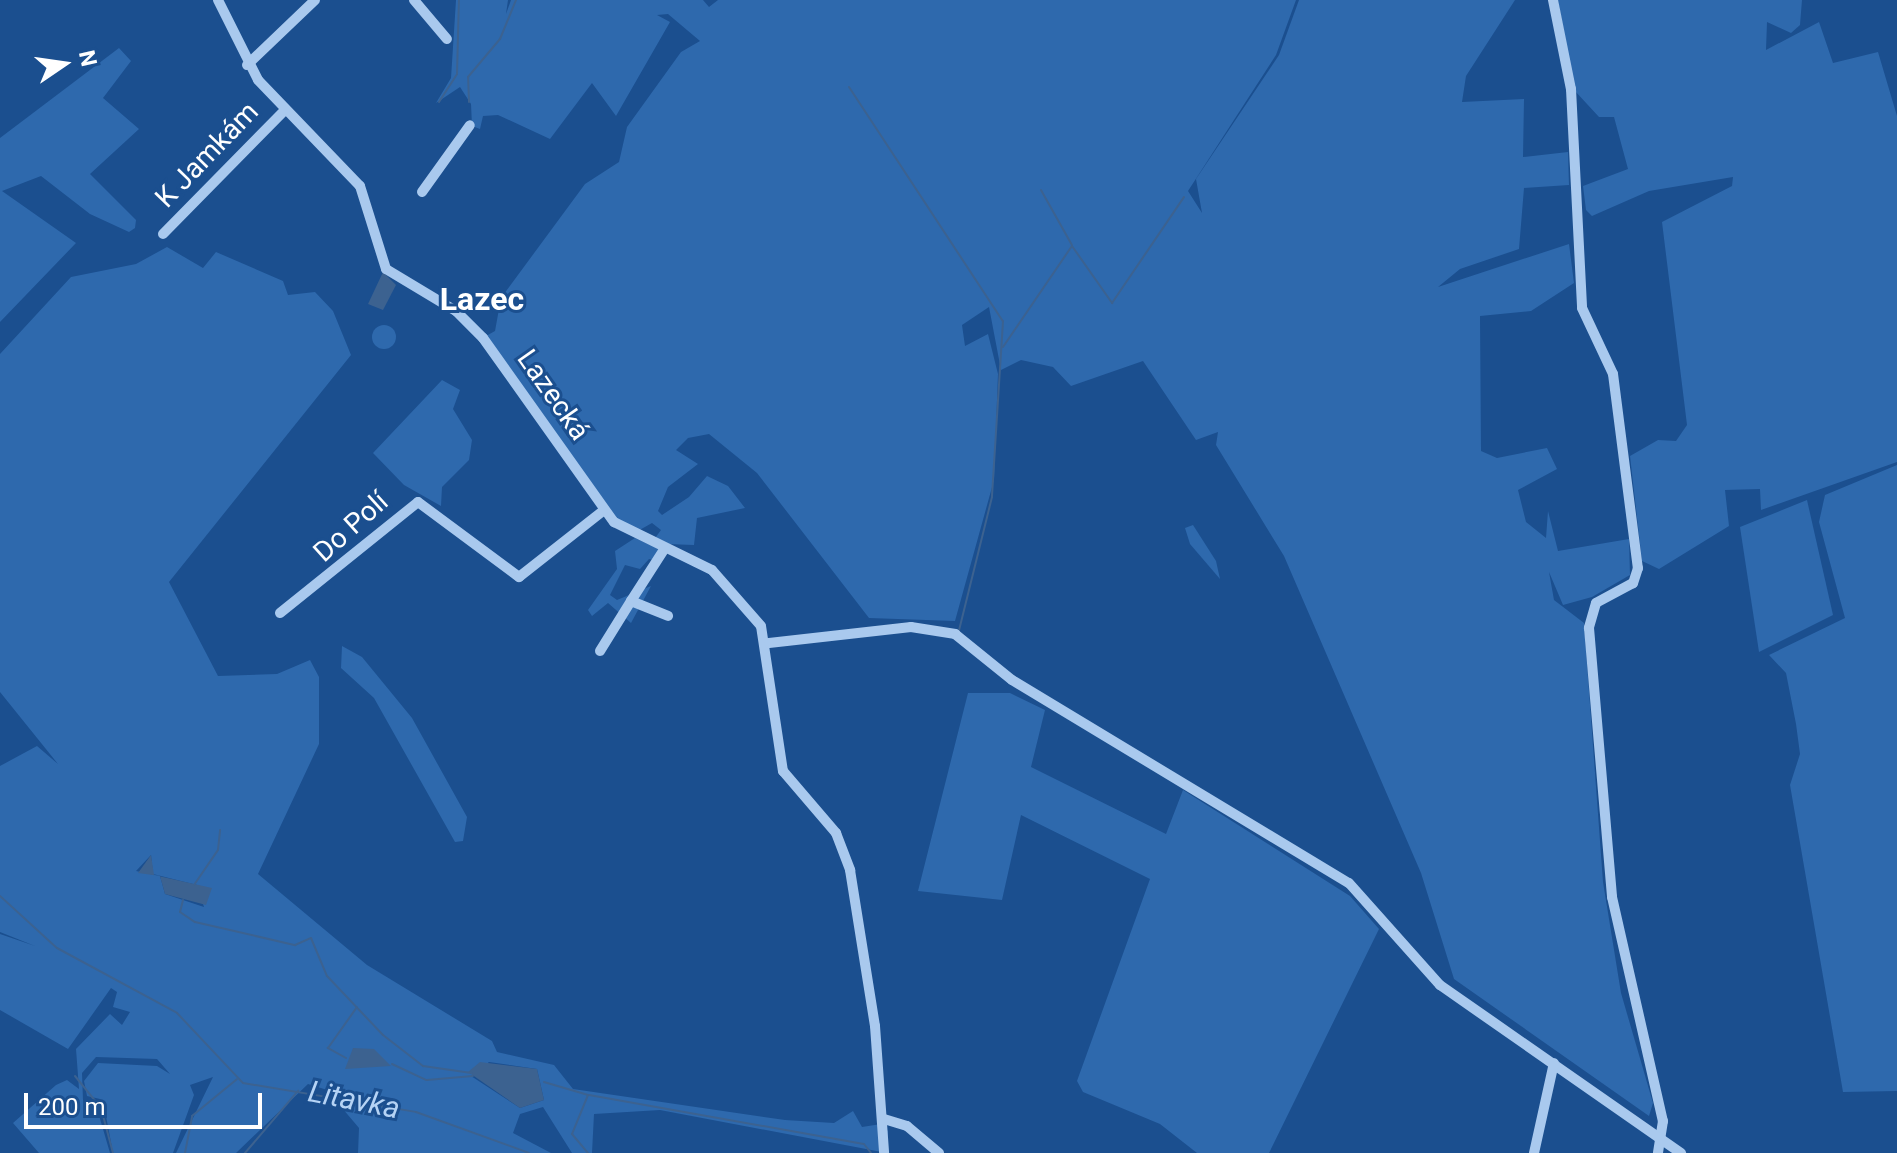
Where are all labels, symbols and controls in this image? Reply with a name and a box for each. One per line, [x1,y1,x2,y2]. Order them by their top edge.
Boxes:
north arrow [24,24,104,104]
text: N [74,48,102,69]
street label: K Jamkám [148,95,266,215]
district label: Lazec [440,280,524,318]
street label: Lazecká [510,343,596,447]
street label: Do Polí [307,485,395,569]
water label: Litavka [305,1073,403,1127]
scale bar [28,1077,266,1127]
text: 200 m [38,1093,105,1121]

